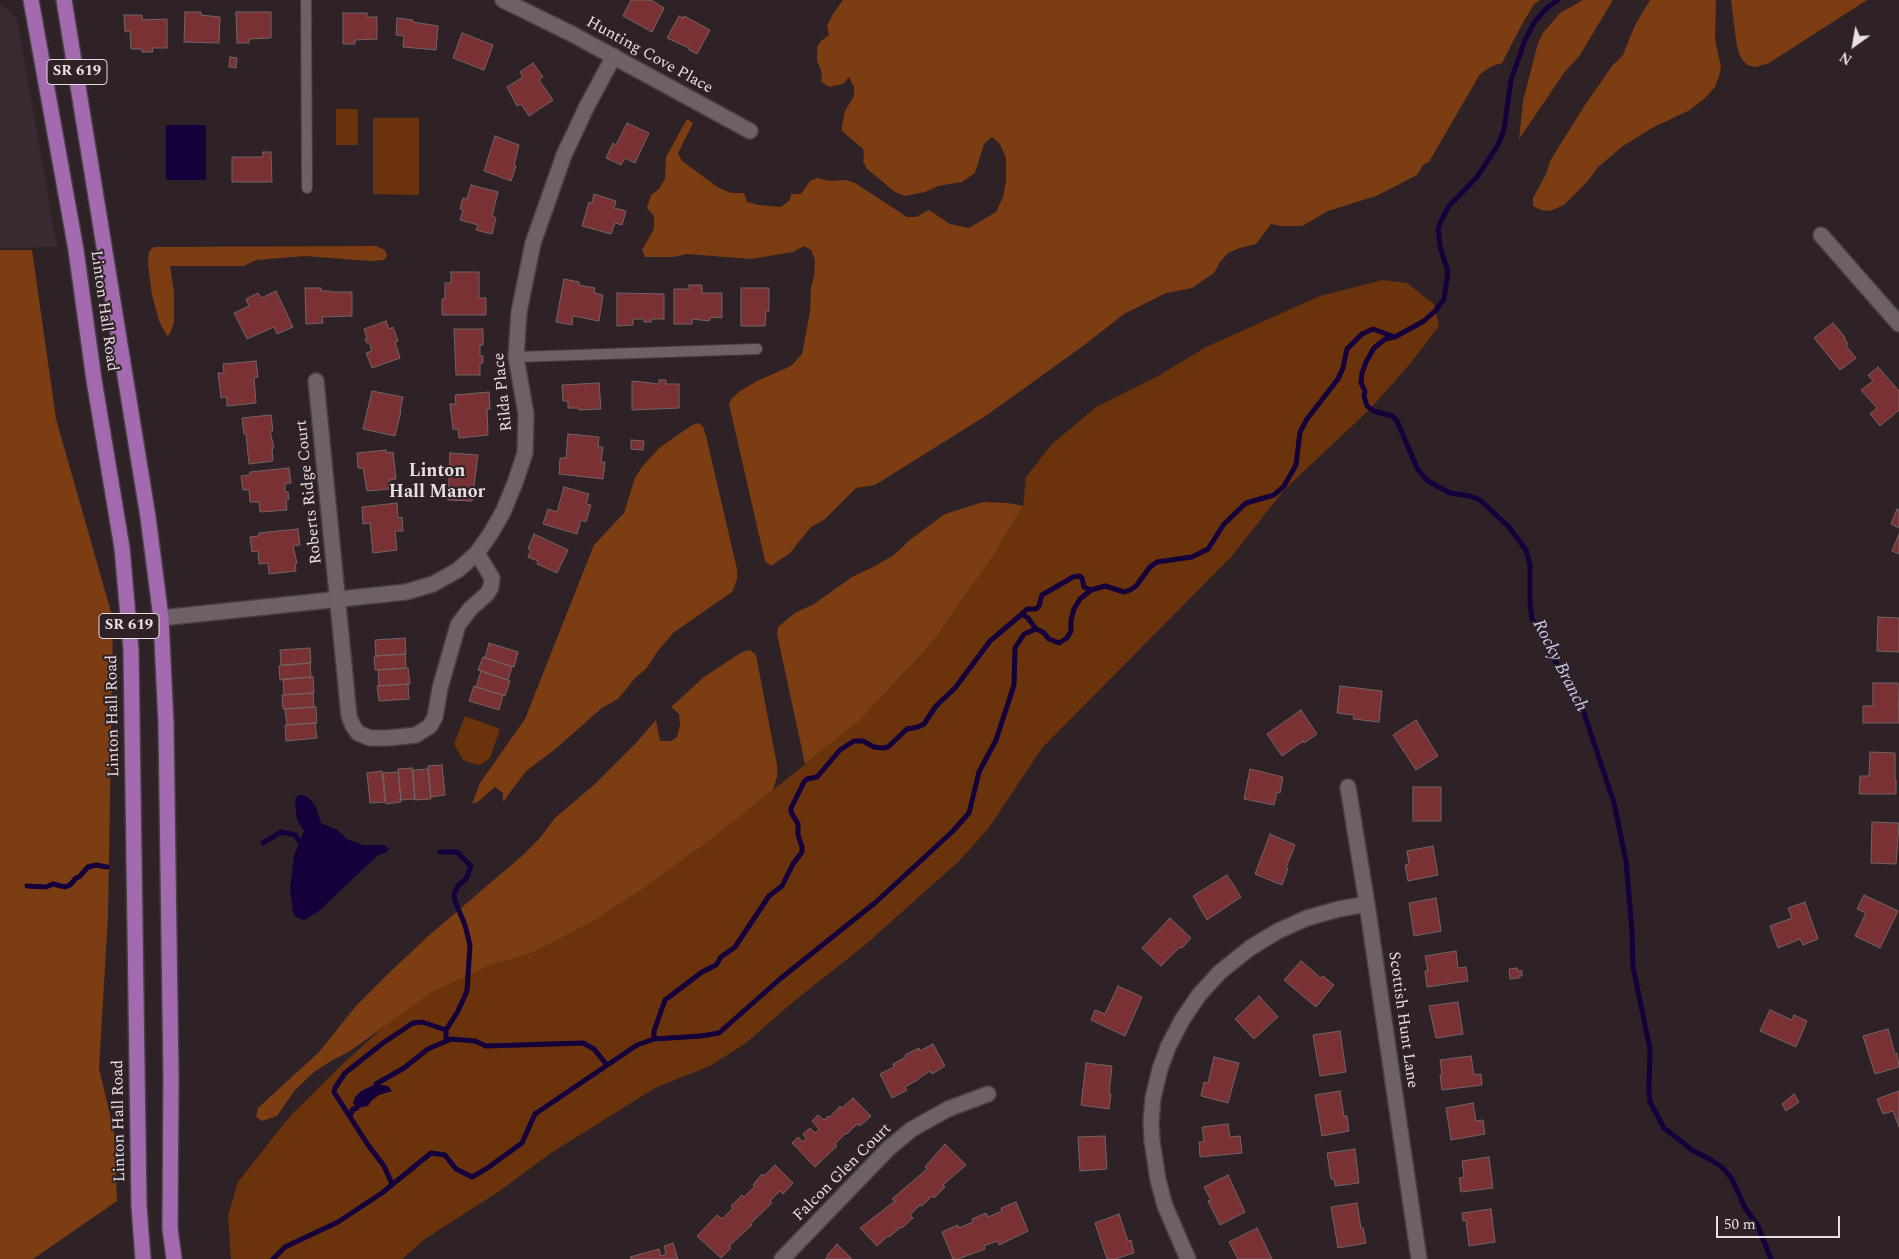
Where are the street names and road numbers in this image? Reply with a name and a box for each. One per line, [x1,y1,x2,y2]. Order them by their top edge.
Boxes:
street label: Hunting Cove Place [582,13,716,99]
road number: SR 619 [47,60,107,84]
street label: Linton Hall Road [85,249,121,373]
street label: Rilda Place [490,352,518,432]
street label: Roberts Ridge Court [293,419,327,565]
road number: SR 619 [99,614,159,638]
street label: Linton Hall Road [103,655,125,777]
street label: Scottish Hunt Lane [1383,951,1421,1089]
street label: Linton Hall Road [109,1060,131,1182]
street label: Falcon Glen Court [790,1120,896,1226]

